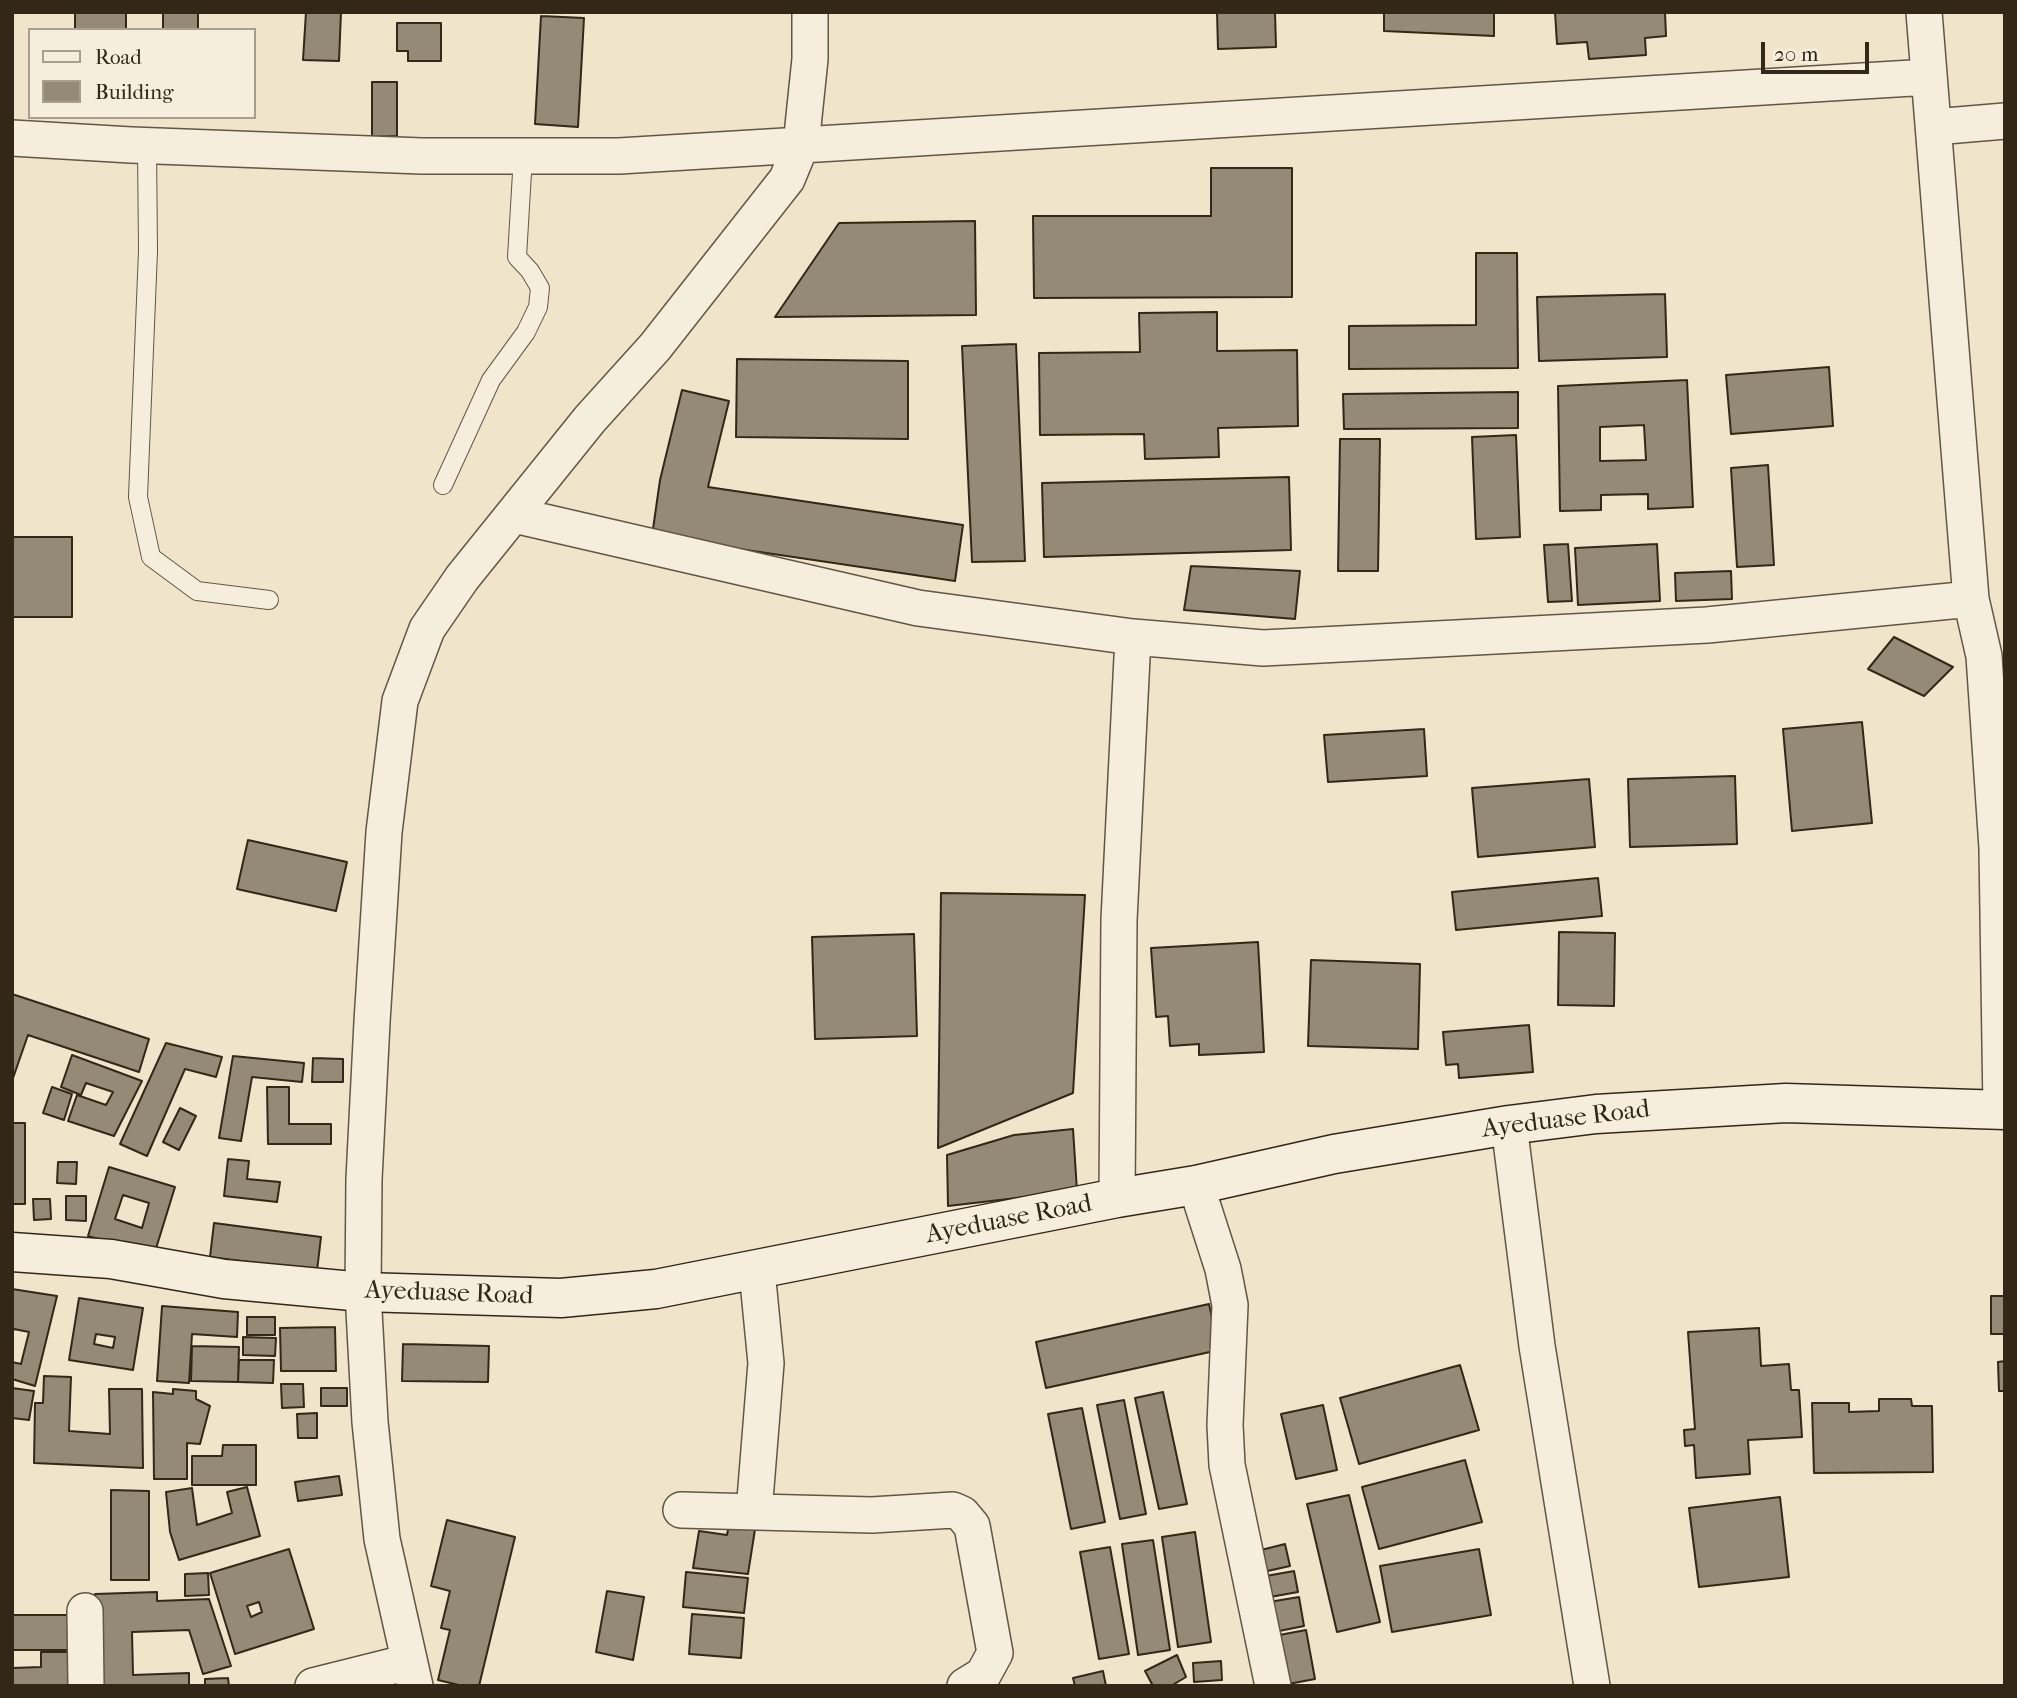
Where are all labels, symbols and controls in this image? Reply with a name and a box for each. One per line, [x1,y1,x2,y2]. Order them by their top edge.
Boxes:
legend [28,28,256,119]
scale bar [1765,28,1874,72]
text: 20 m [1774,42,1818,66]
text: Road [95,45,142,69]
text: Building [95,80,173,104]
street label: Ayeduase Road [1480,1094,1652,1146]
street label: Ayeduase Road [923,1189,1095,1251]
street label: Ayeduase Road [364,1275,534,1313]

